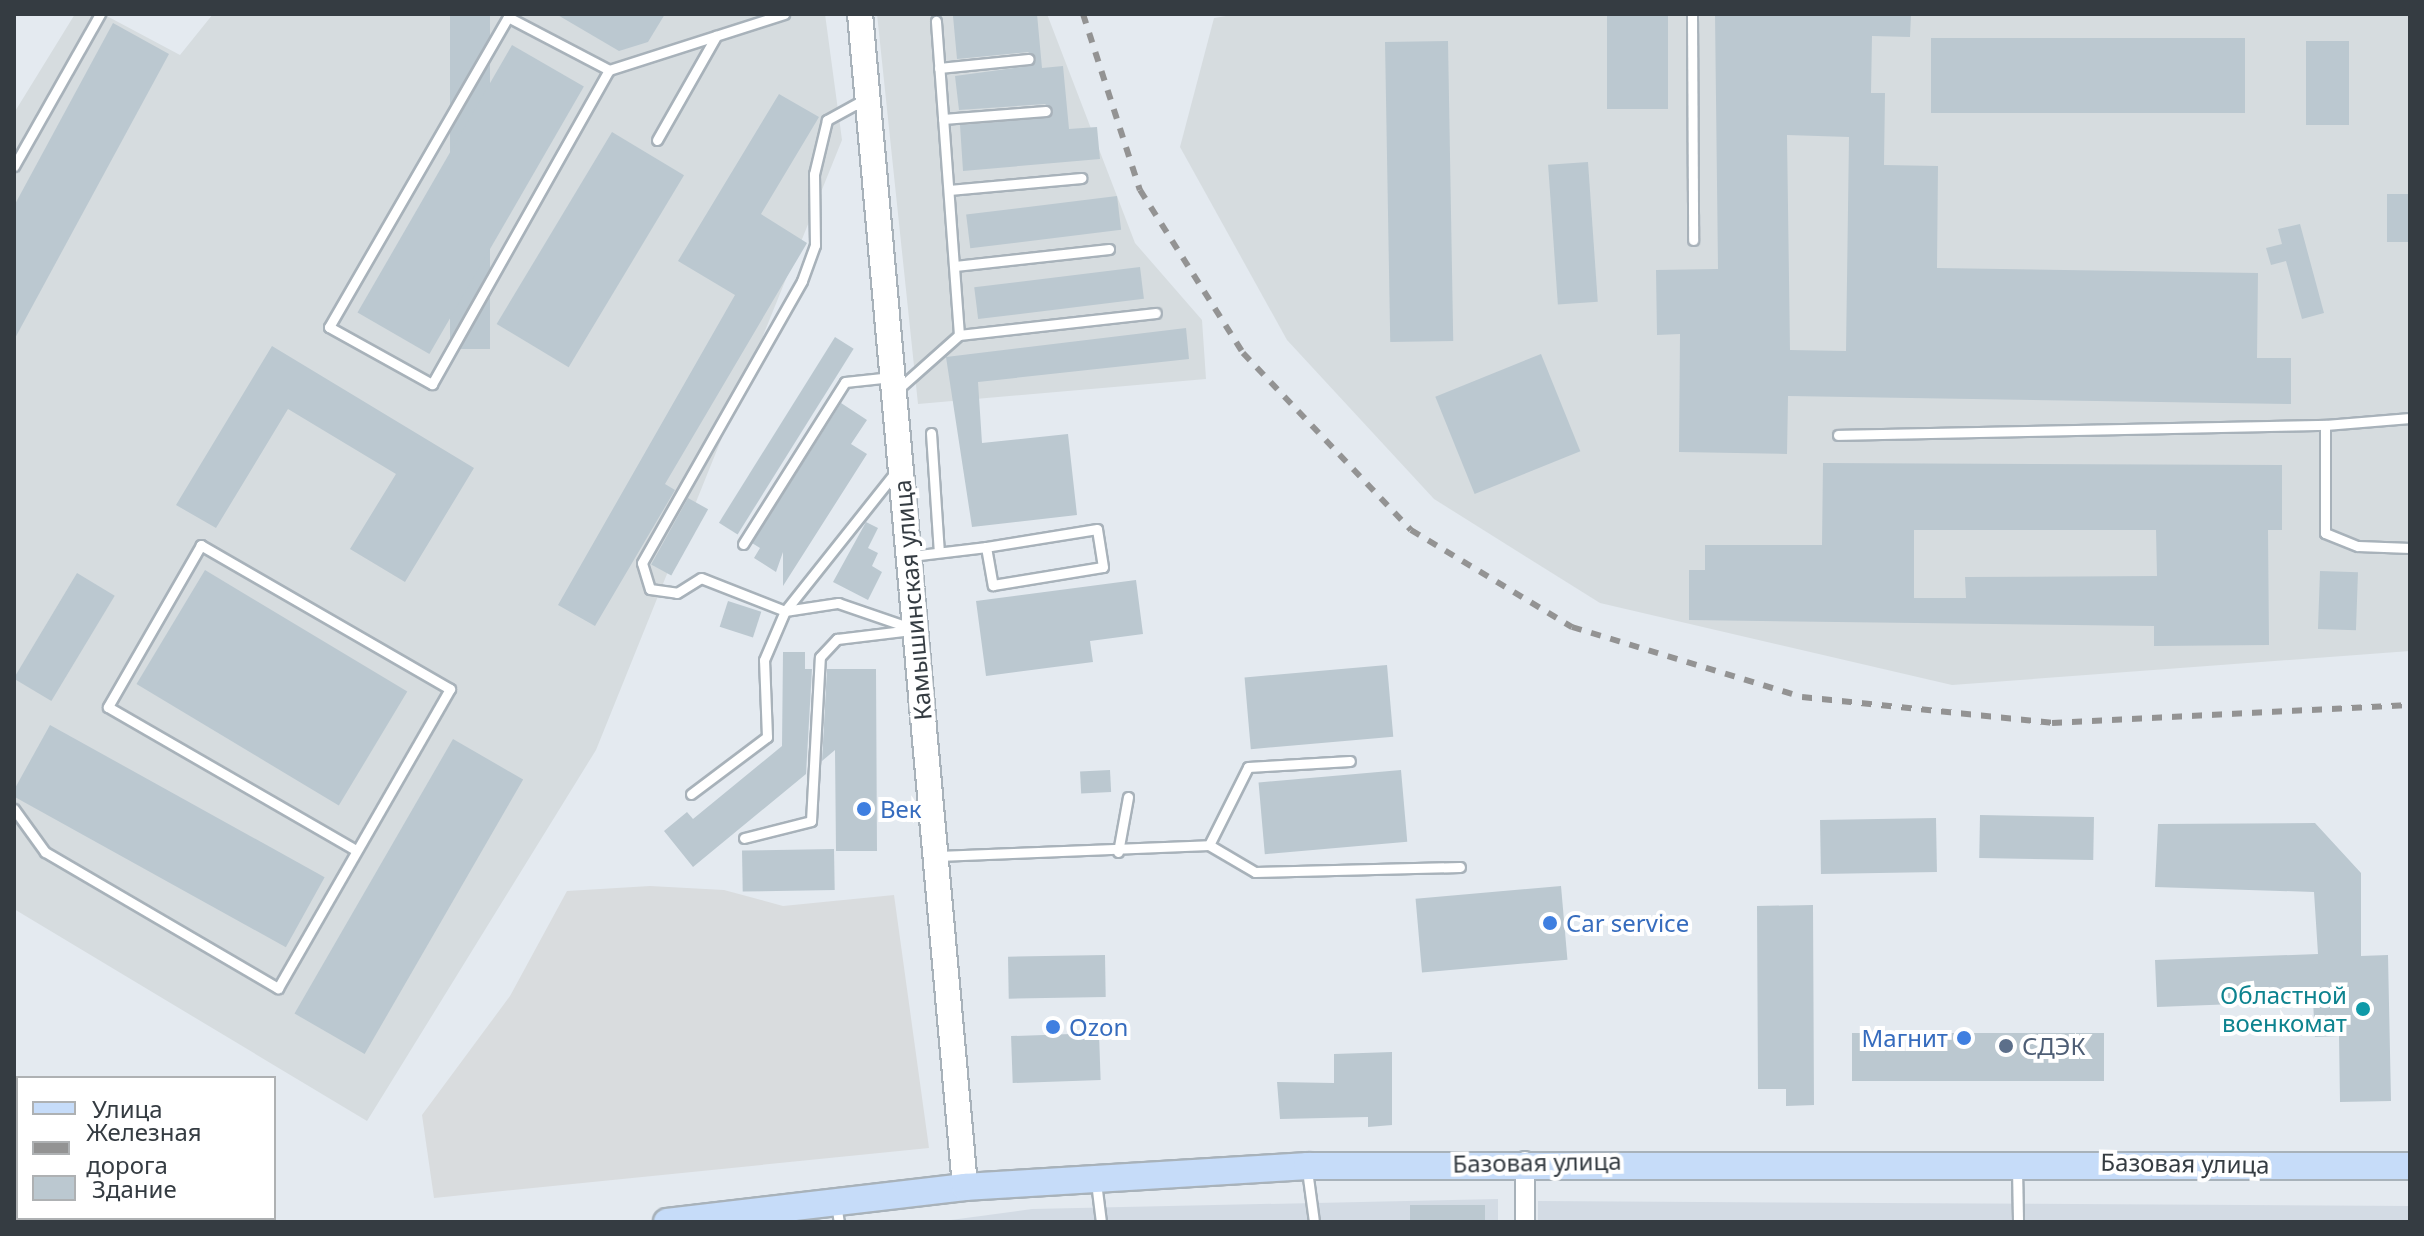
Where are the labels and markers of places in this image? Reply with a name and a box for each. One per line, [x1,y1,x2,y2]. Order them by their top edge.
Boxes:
place label: Век [880,795,922,823]
marker: Век [855,800,873,818]
place label: Car service [1566,909,1689,937]
marker: Car service [1541,914,1559,932]
place label: Областной военкомат [2220,981,2347,1037]
marker: Областной военкомат [2354,1000,2372,1018]
place label: Ozon [1069,1013,1128,1041]
marker: Ozon [1044,1018,1062,1036]
place label: Магнит [1862,1024,1948,1052]
marker: Магнит [1955,1029,1973,1047]
place label: СДЭК [2022,1032,2085,1060]
marker: СДЭК [1997,1037,2015,1055]

